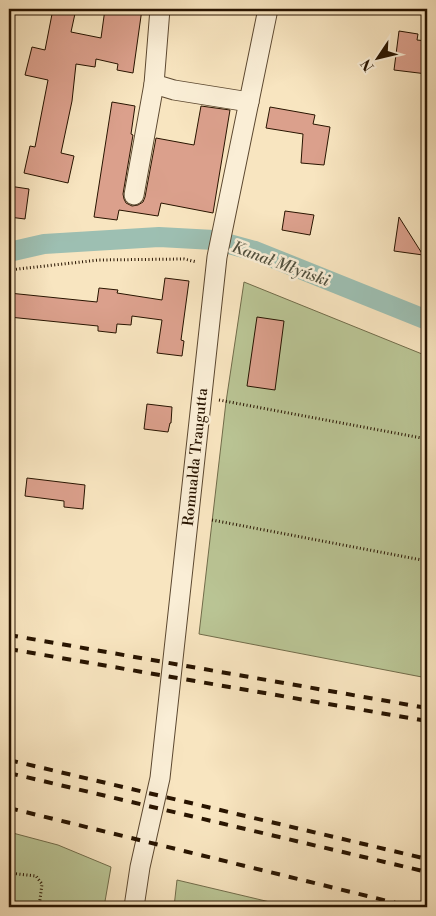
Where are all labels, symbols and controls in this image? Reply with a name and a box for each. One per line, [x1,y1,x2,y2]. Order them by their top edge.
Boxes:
north arrow [354,32,404,82]
text: N [358,55,379,75]
water label: Kanał Młyński [229,237,332,291]
street label: Romualda Traugutta [179,387,212,527]

